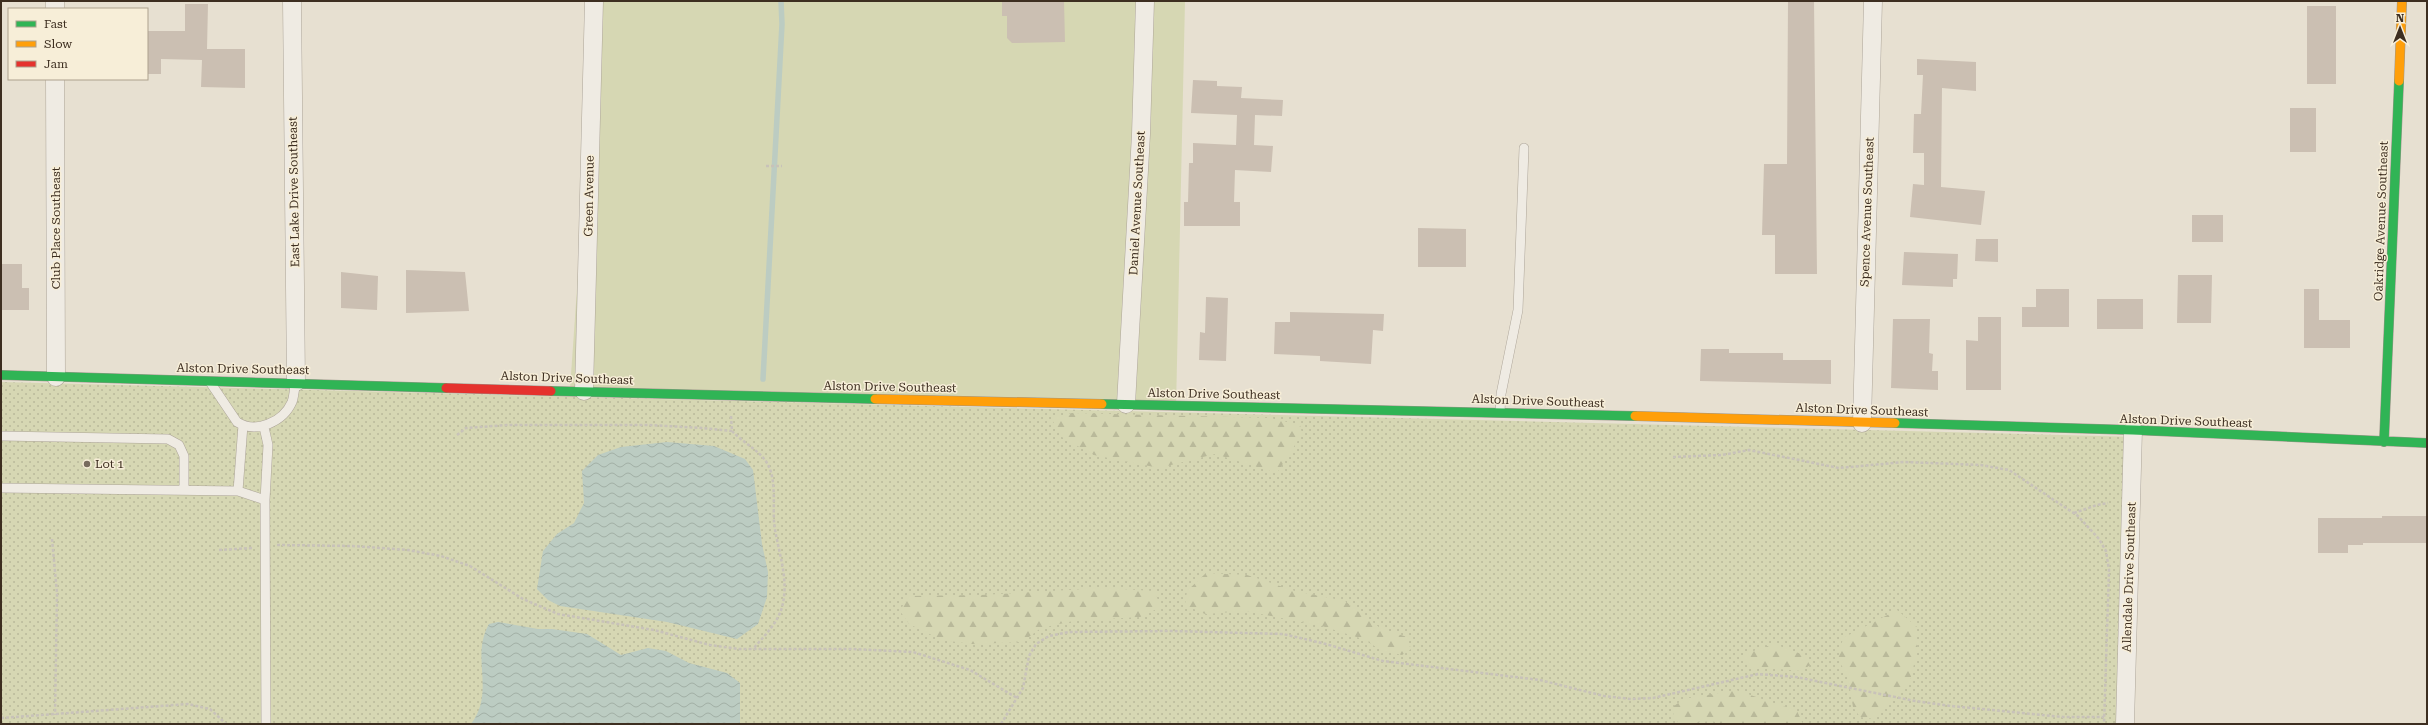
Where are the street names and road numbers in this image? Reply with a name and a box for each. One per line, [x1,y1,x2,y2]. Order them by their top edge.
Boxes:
street label: East Lake Drive Southeast [286,116,302,267]
street label: Daniel Avenue Southeast [1126,130,1148,276]
street label: Spence Avenue Southeast [1857,136,1877,287]
street label: Oakridge Avenue Southeast [2371,140,2391,301]
street label: Green Avenue [581,155,597,237]
street label: Club Place Southeast [49,166,63,289]
street label: Alston Drive Southeast [176,361,310,377]
street label: Alston Drive Southeast [500,369,634,387]
street label: Alston Drive Southeast [823,379,957,395]
street label: Alston Drive Southeast [1147,386,1281,402]
street label: Alston Drive Southeast [1471,392,1605,410]
street label: Alston Drive Southeast [1795,401,1929,419]
street label: Alston Drive Southeast [2119,412,2253,430]
street label: Allendale Drive Southeast [2119,501,2139,652]

